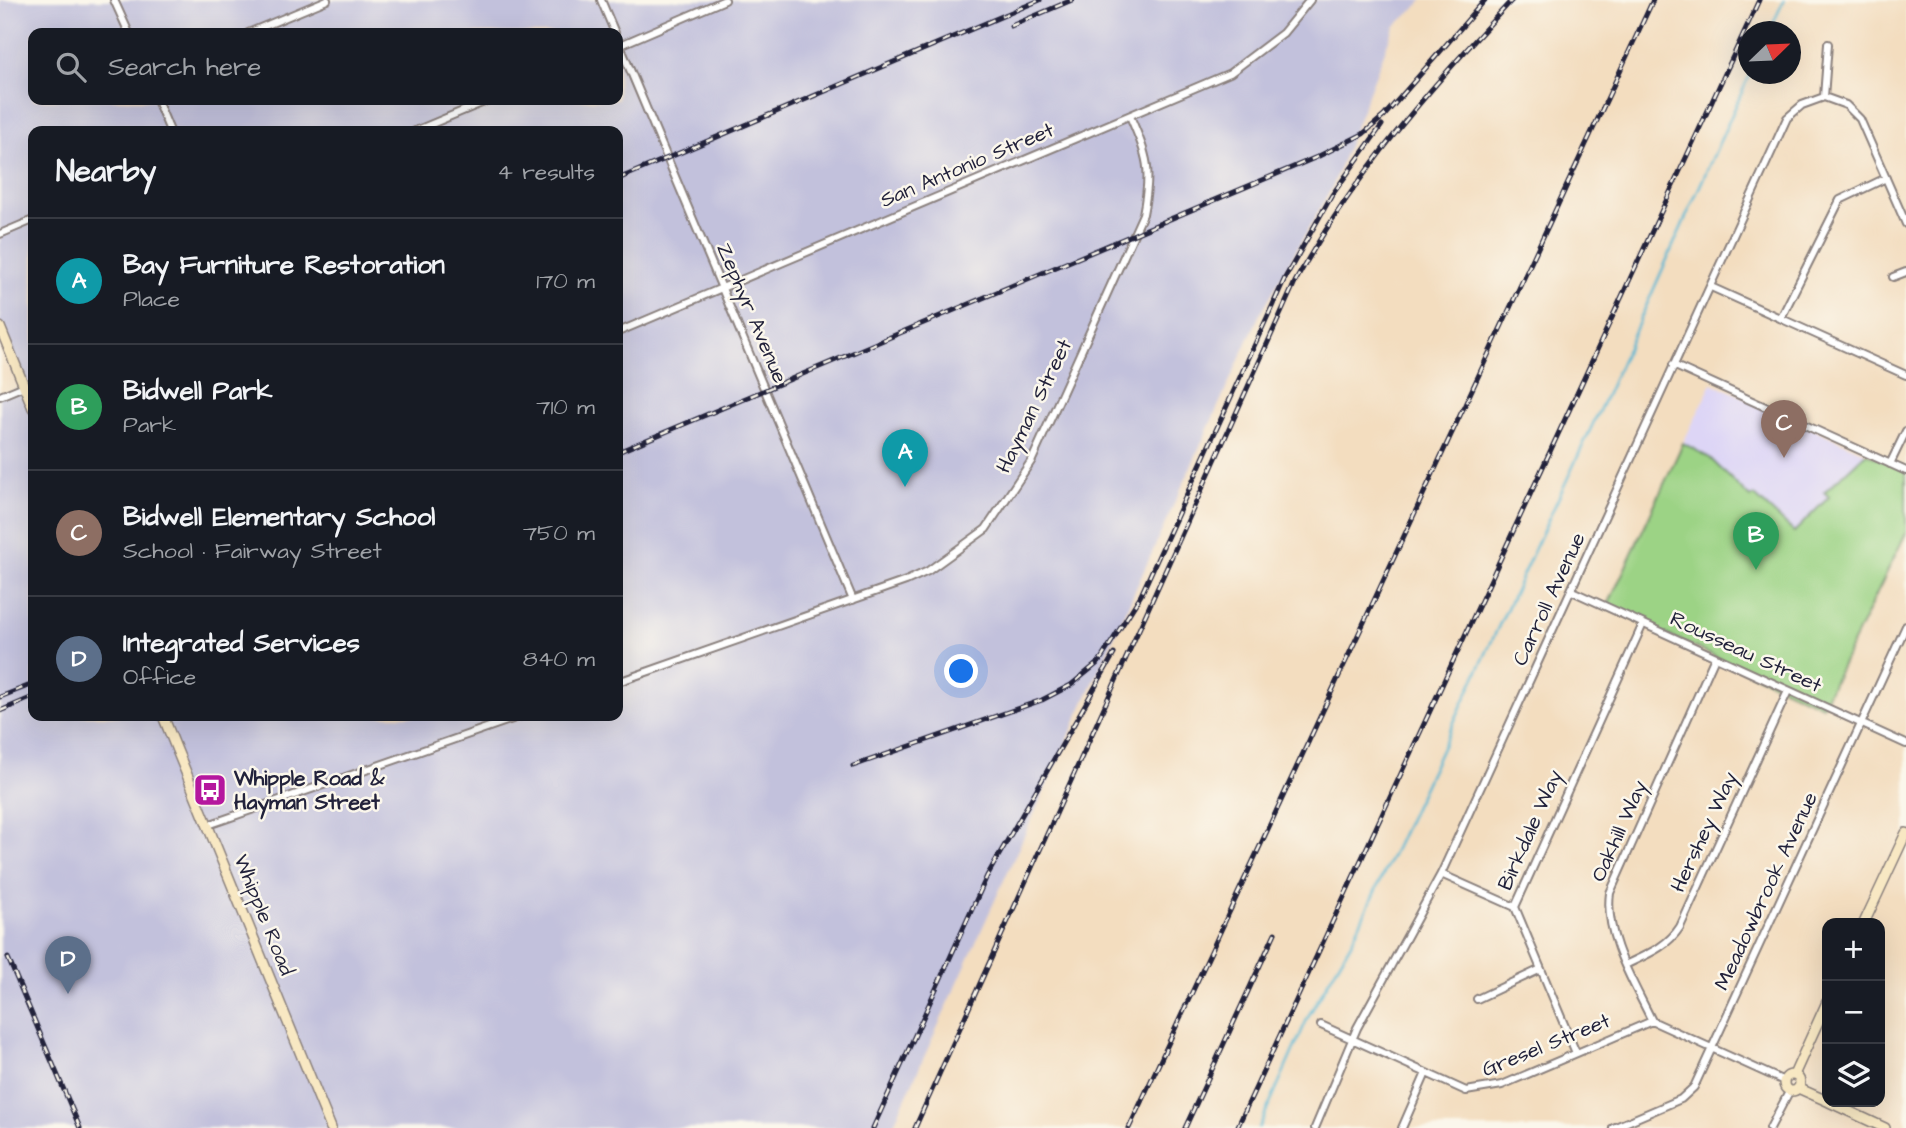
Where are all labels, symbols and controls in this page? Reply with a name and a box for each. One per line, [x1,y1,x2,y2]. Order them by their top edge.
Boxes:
north arrow [1738,21,1801,84]
search box [28,28,623,105]
icon: search [52,48,90,86]
text: Search here [108,49,261,85]
street label: San Antonio Street [876,115,1059,215]
text: Nearby [56,151,156,193]
text: 4 results [497,156,595,188]
street label: Zephyr Avenue [708,238,795,388]
text: Bay Furniture Restoration [123,247,445,283]
text: A [72,265,86,297]
text: 170 m [536,265,595,297]
text: Place [123,283,180,315]
street label: Hayman Street [989,334,1081,479]
text: Bidwell Park [123,373,273,409]
text: B [71,391,87,423]
text: 710 m [536,391,595,423]
pin: C [1761,400,1807,458]
text: Park [123,409,176,441]
pin: A [882,429,928,487]
text: Bidwell Elementary School [123,499,435,535]
pin: B [1733,512,1779,570]
text: C [71,517,87,549]
text: 750 m [523,517,595,549]
street label: Carroll Avenue [1505,528,1593,670]
text: School · Fairway Street [123,535,382,567]
street label: Rousseau Street [1665,604,1827,700]
text: Integrated Services [123,625,360,661]
text: D [72,643,86,675]
text: 840 m [523,643,595,675]
your location [944,654,978,688]
text: Office [123,661,196,693]
place label: Whipple Road & Hayman Street [233,764,385,820]
street label: Birkdale Way [1491,765,1572,896]
street label: Hershey Way [1663,767,1747,898]
bus stop icon: Whipple Road & Hayman Street [191,771,229,809]
street label: Oakhill Way [1584,775,1656,887]
street label: Meadowbrook Avenue [1707,787,1825,995]
street label: Whipple Road [226,850,302,980]
map controls [1822,918,1885,1107]
button: + [1822,918,1885,981]
pin: D [45,936,91,994]
button: − [1822,981,1885,1044]
street label: Gresel Street [1478,1006,1615,1084]
button: layers [1822,1044,1885,1107]

